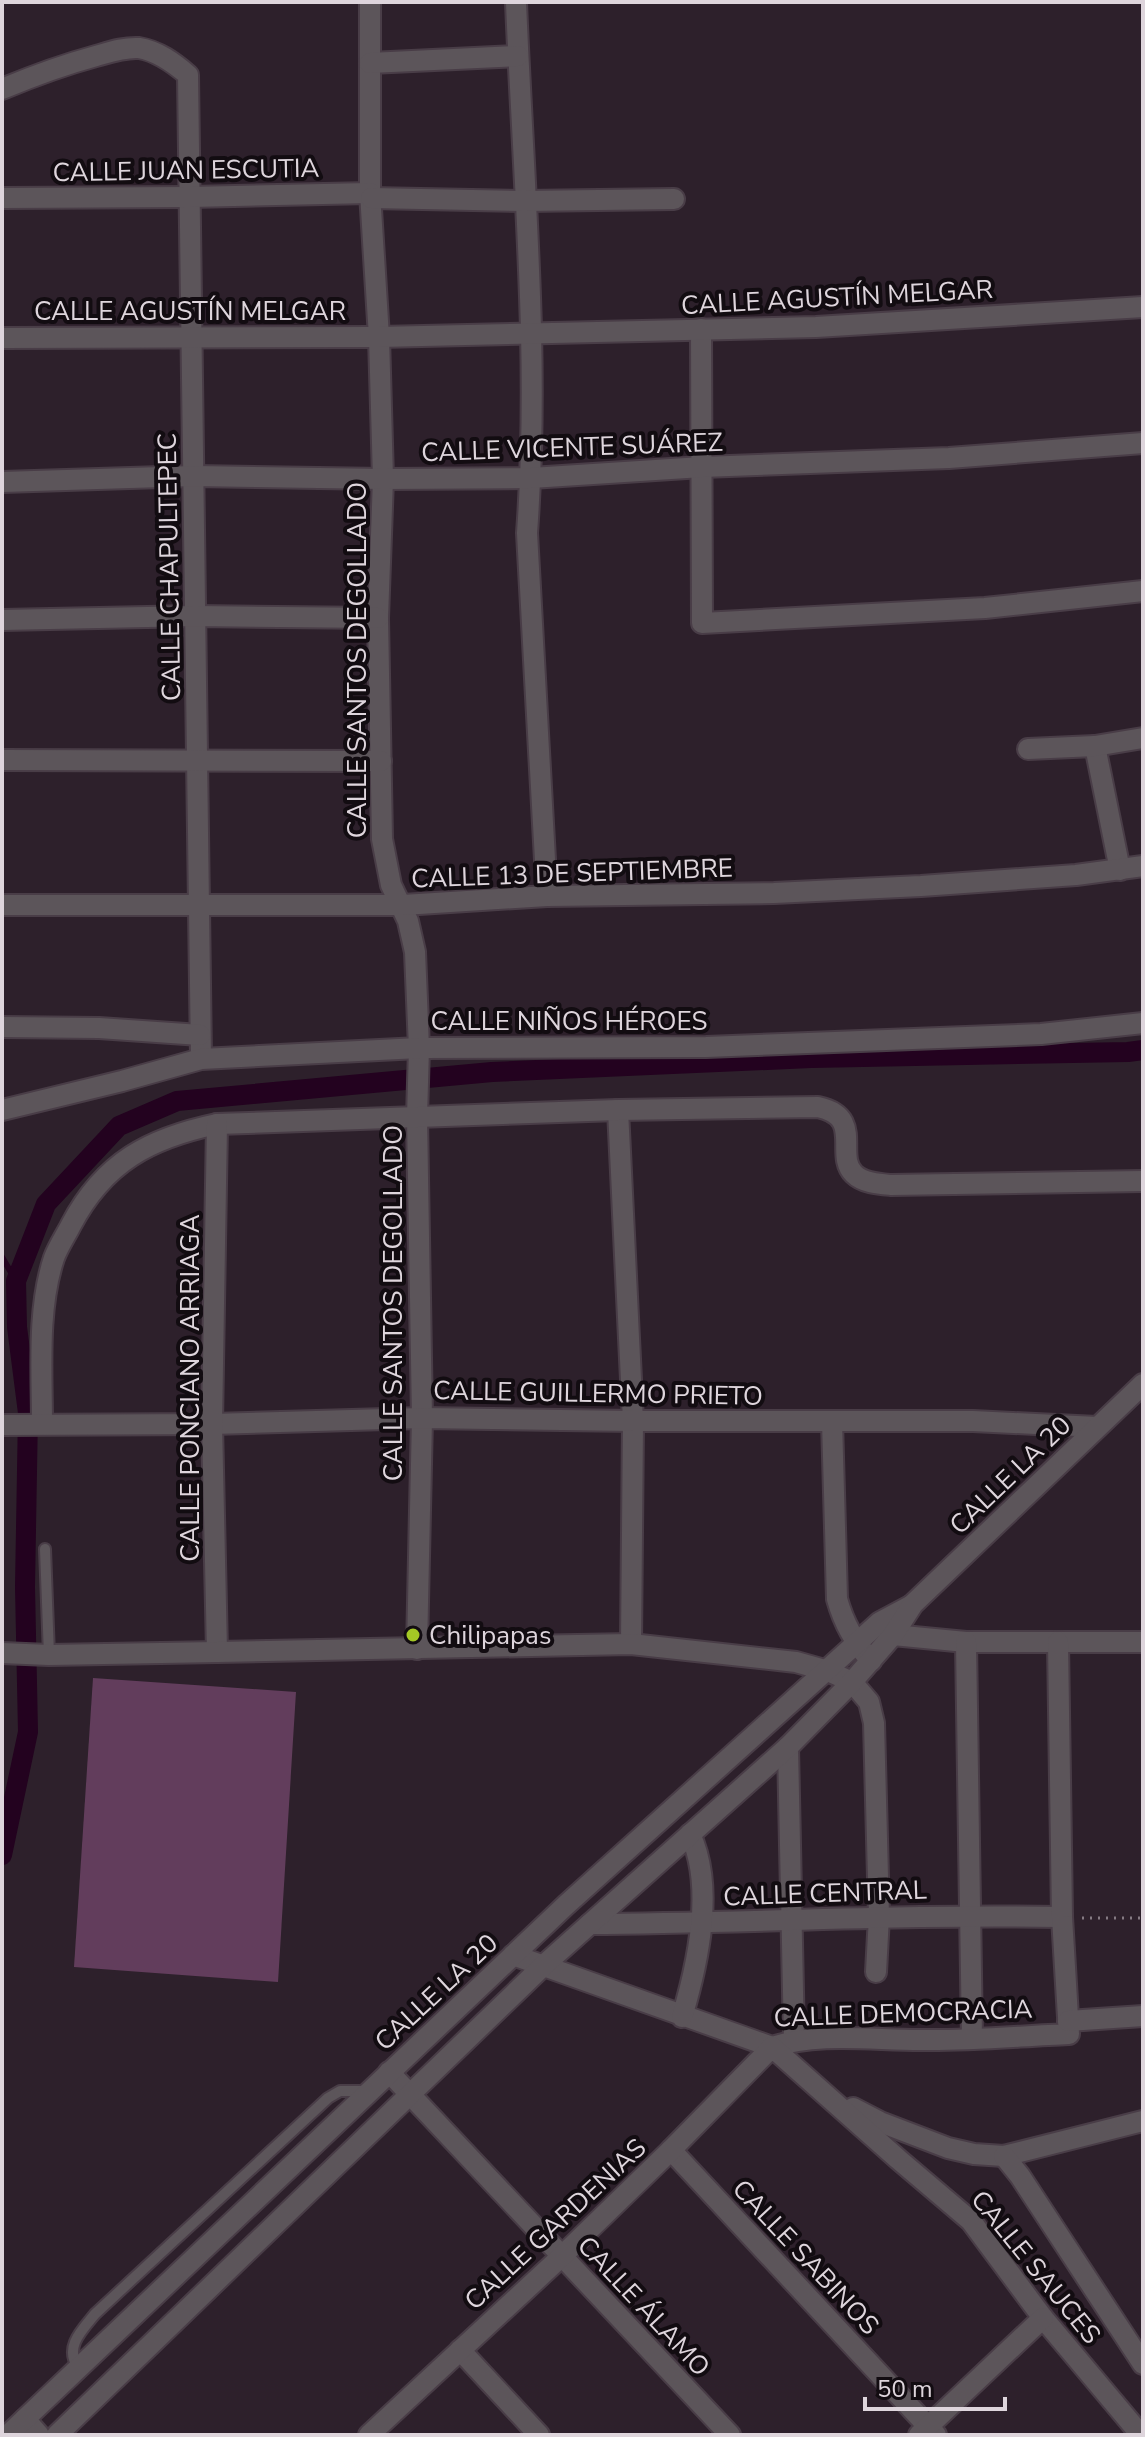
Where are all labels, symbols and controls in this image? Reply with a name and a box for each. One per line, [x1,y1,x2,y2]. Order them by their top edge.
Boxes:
street label: CALLE JUAN ESCUTIA [52,151,320,190]
street label: CALLE AGUSTÍN MELGAR [680,272,994,323]
street label: CALLE AGUSTÍN MELGAR [34,294,346,329]
street label: CALLE VICENTE SUÁREZ [421,425,723,470]
street label: CALLE CHAPULTEPEC [150,433,189,701]
street label: CALLE SANTOS DEGOLLADO [340,482,375,838]
street label: CALLE 13 DE SEPTIEMBRE [410,850,734,897]
street label: CALLE NIÑOS HÉROES [431,1004,707,1039]
street label: CALLE SANTOS DEGOLLADO [376,1125,411,1481]
street label: CALLE PONCIANO ARRIAGA [173,1214,208,1562]
street label: CALLE GUILLERMO PRIETO [433,1373,763,1414]
street label: CALLE LA 20 [942,1408,1079,1542]
place label: Chilipapas [429,1618,551,1653]
marker: Chilipapas [404,1626,422,1644]
street label: CALLE CENTRAL [723,1872,927,1915]
street label: CALLE LA 20 [367,1926,506,2059]
street label: CALLE DEMOCRACIA [773,1991,1033,2036]
street label: CALLE GARDENIAS [457,2131,654,2318]
street label: CALLE SABINOS [725,2172,887,2343]
street label: CALLE SAUCES [963,2183,1108,2351]
street label: CALLE ÁLAMO [570,2229,718,2384]
scale bar [865,2361,1005,2411]
text: 50 m [877,2373,933,2405]

